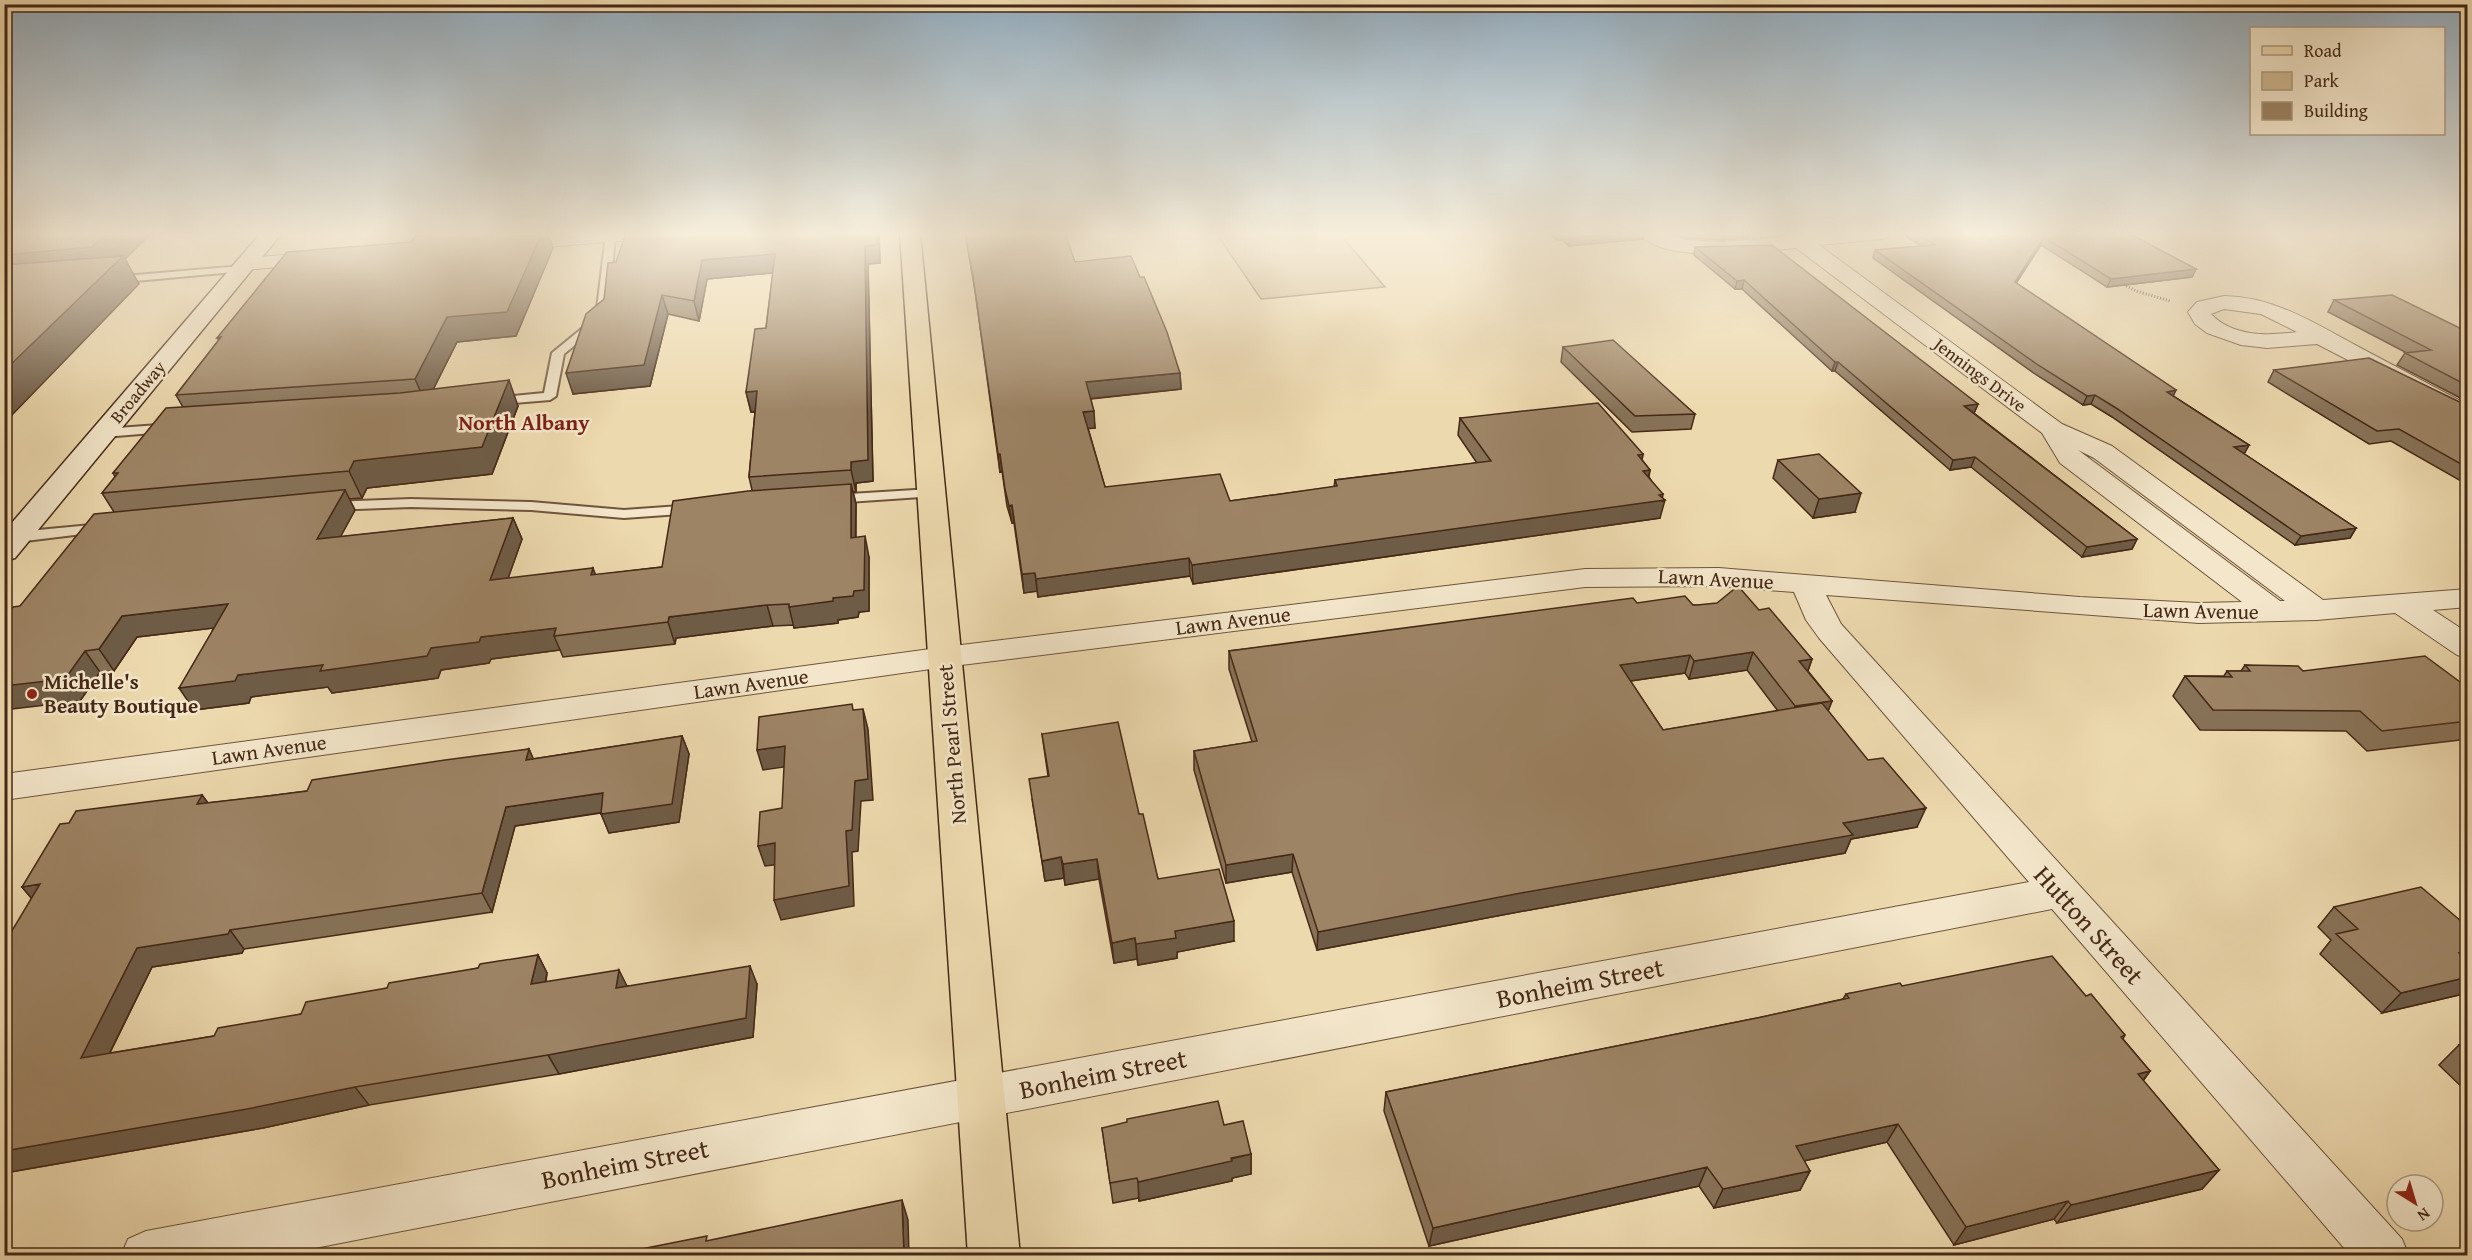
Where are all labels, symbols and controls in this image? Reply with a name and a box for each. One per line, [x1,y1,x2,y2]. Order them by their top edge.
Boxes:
legend [2250,27,2445,135]
text: Road [2304,37,2342,64]
text: Park [2304,67,2340,94]
text: Building [2304,97,2368,124]
street label: Jennings Drive [1927,330,2032,418]
street label: Broadway [103,354,172,429]
district label: North Albany [458,406,590,438]
street label: Lawn Avenue [1657,560,1775,597]
street label: Lawn Avenue [2143,594,2259,627]
street label: Lawn Avenue [1174,598,1292,643]
street label: Lawn Avenue [691,660,811,707]
street label: North Pearl Street [929,662,974,825]
place label: Michelle's Beauty Boutique [44,666,198,721]
marker: Michelle's Beauty Boutique [25,687,39,701]
street label: Lawn Avenue [209,726,329,773]
street label: Hutton Street [2025,856,2154,993]
street label: Bonheim Street [1493,947,1667,1018]
street label: Bonheim Street [1016,1038,1190,1109]
street label: Bonheim Street [538,1128,712,1199]
north arrow [2385,1173,2445,1233]
text: N [2412,1202,2436,1228]

